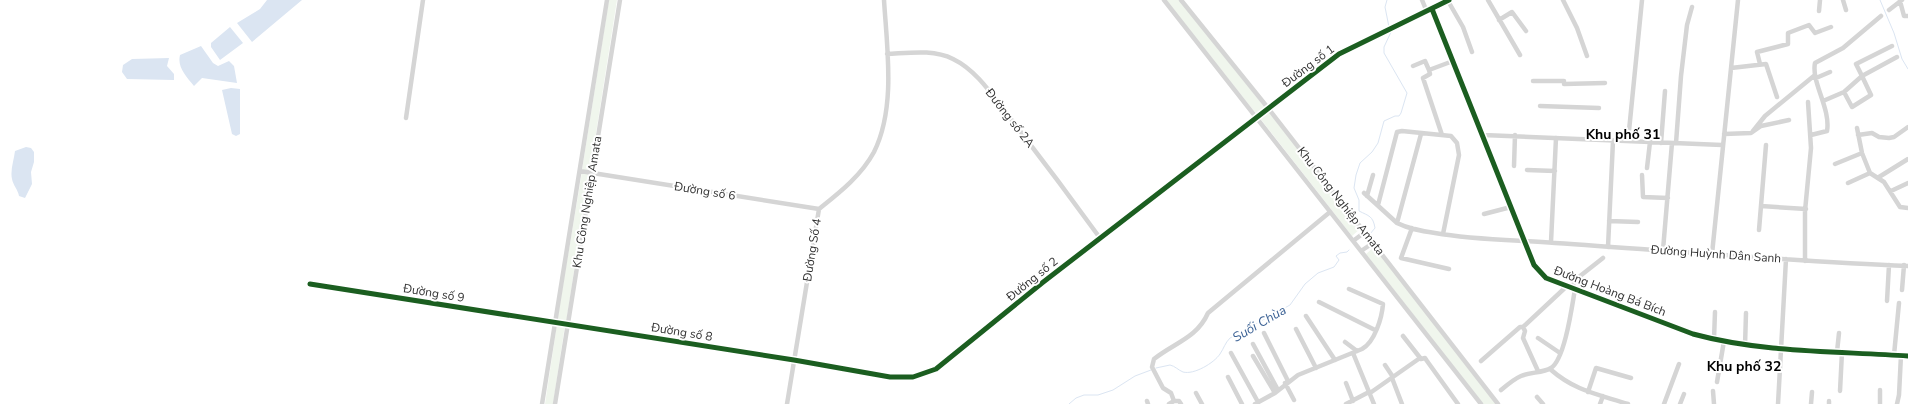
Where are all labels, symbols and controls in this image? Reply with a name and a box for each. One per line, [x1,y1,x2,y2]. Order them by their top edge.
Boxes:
street label: Đường số 1 [1278,41,1338,92]
street label: Đường số 2A [981,84,1038,151]
district label: Khu phố 31 [1586,125,1660,144]
street label: Khu Công Nghiệp Amata [569,135,605,269]
street label: Khu Công Nghiệp Amata [1294,144,1388,258]
street label: Đường số 6 [672,178,737,204]
street label: Đường Số 4 [799,217,825,284]
street label: Đường Huỳnh Dân Sanh [1649,241,1782,267]
street label: Đường số 2 [1002,253,1061,305]
street label: Đường Hoàng Bá Bích [1551,262,1668,320]
street label: Đường số 9 [401,280,466,306]
water label: Suối Chùa [1229,301,1290,346]
street label: Đường số 8 [649,319,714,345]
district label: Khu phố 32 [1707,357,1781,376]

